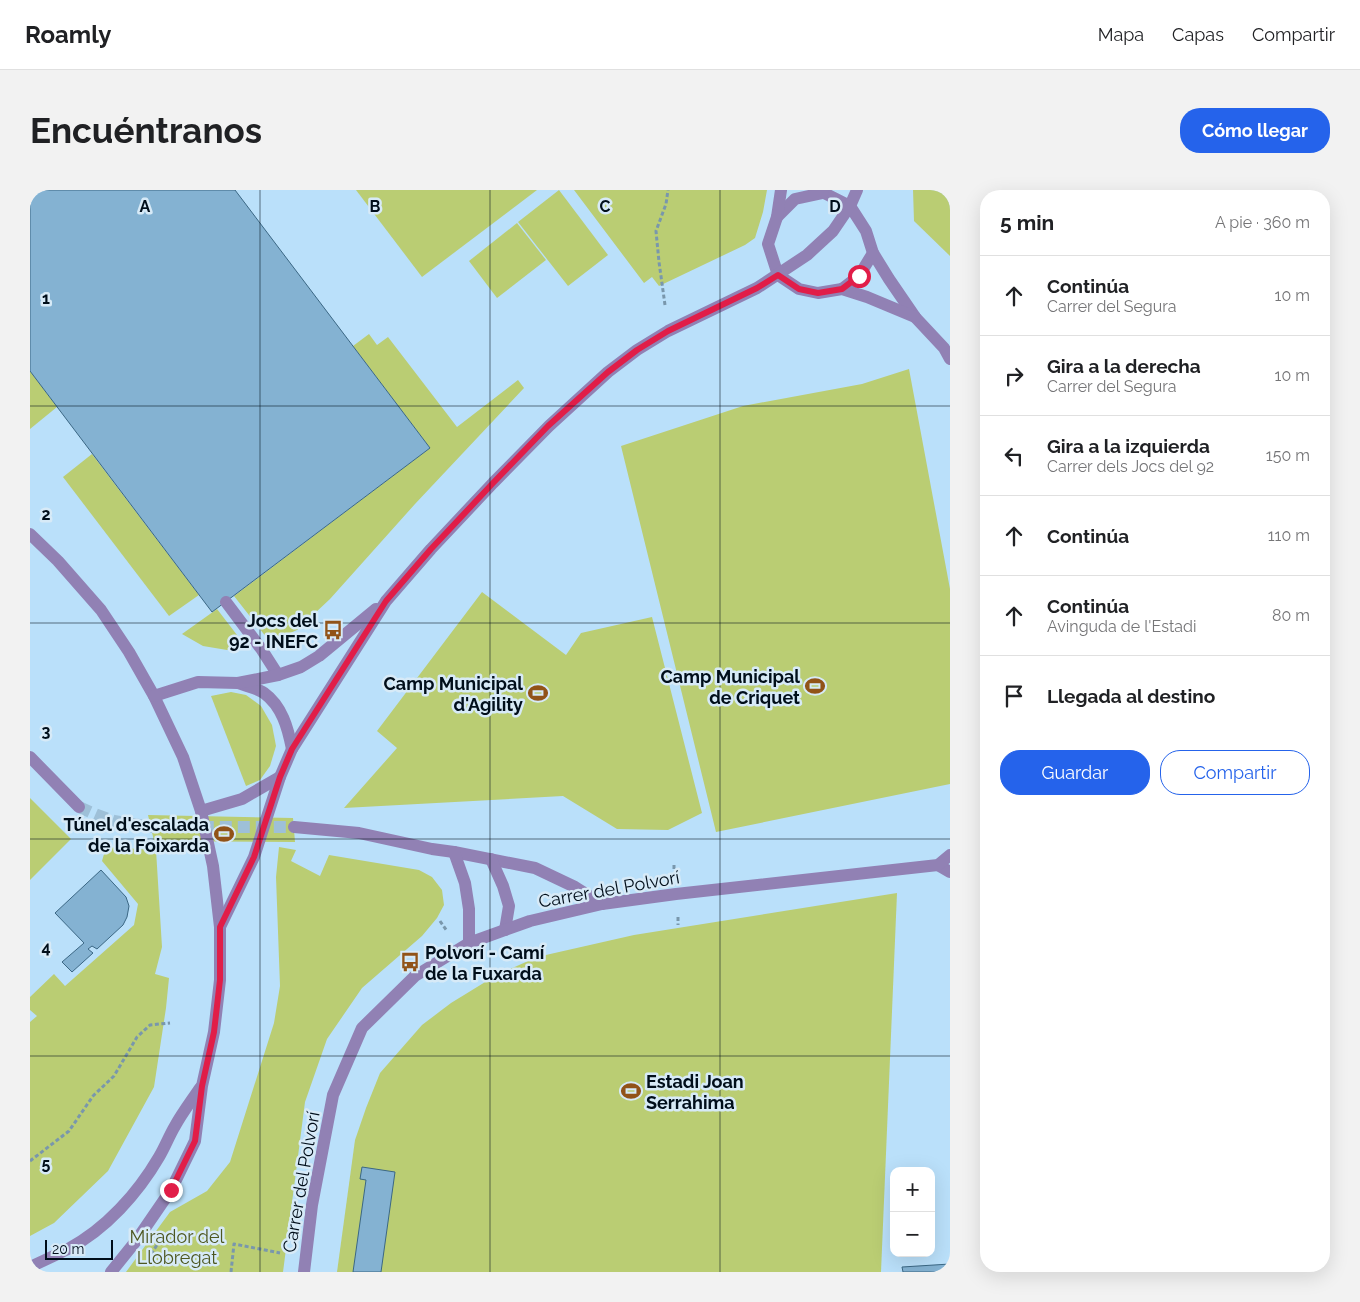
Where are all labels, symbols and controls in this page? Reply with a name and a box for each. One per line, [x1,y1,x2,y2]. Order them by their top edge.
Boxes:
text: Roamly [25,20,111,49]
text: Mapa [1098,24,1144,45]
text: Capas [1172,24,1224,45]
text: Compartir [1252,24,1335,45]
button: Cómo llegar [1180,108,1330,153]
text: Encuéntranos [30,110,262,151]
text: A [140,197,151,216]
text: B [370,197,381,216]
text: C [600,197,611,216]
text: D [829,197,841,216]
text: 5 min [1000,210,1054,235]
text: A pie · 360 m [1215,213,1310,232]
route start [848,265,871,288]
text: Continúa [1047,275,1129,297]
icon: ahead [1000,282,1028,310]
text: 10 m [1275,286,1310,305]
text: 1 [42,289,50,308]
text: Carrer del Segura [1047,297,1176,316]
text: Gira a la derecha [1047,355,1201,377]
icon: right [1000,362,1028,390]
text: 10 m [1275,366,1310,385]
text: Carrer del Segura [1047,377,1176,396]
text: Gira a la izquierda [1047,435,1210,457]
icon: left [1000,442,1028,470]
text: 150 m [1266,446,1310,465]
text: Carrer dels Jocs del 92 [1047,457,1214,476]
text: 2 [41,505,51,524]
icon: ahead [1000,522,1028,550]
text: Continúa [1047,525,1129,547]
text: 110 m [1268,526,1310,545]
text: Continúa [1047,595,1129,617]
icon: ahead [1000,602,1028,630]
text: 80 m [1272,606,1310,625]
place label: Jocs del 92 - INEFC [229,610,318,652]
text: Avinguda de l'Estadi [1047,617,1196,636]
bus stop icon: Jocs del 92 - INEFC [322,619,344,641]
place label: Camp Municipal de Criquet [660,666,800,708]
place label: Camp Municipal d'Agility [383,673,523,715]
sports icon: Camp Municipal de Criquet [804,675,826,697]
sports icon: Camp Municipal d'Agility [527,682,549,704]
icon: arrive [1000,682,1028,710]
text: Llegada al destino [1047,685,1215,707]
text: 3 [42,722,51,741]
button: Guardar [1000,750,1150,795]
button: Compartir [1160,750,1310,795]
place label: Túnel d'escalada de la Foixarda [63,814,209,856]
sports icon: Túnel d'escalada de la Foixarda [213,823,235,845]
street label: Carrer del Polvorí [537,866,681,912]
text: 4 [41,938,51,957]
place label: Polvorí - Camí de la Fuxarda [425,942,545,984]
bus stop icon: Polvorí - Camí de la Fuxarda [399,951,421,973]
place label: Estadi Joan Serrahima [646,1071,744,1113]
sports icon: Estadi Joan Serrahima [620,1080,642,1102]
street label: Carrer del Polvorí [278,1110,324,1254]
text: 5 [42,1154,51,1173]
map controls [890,1167,935,1257]
button: + [890,1167,935,1212]
route end [160,1179,183,1202]
button: − [890,1212,935,1257]
park label: Mirador del Llobregat [130,1226,225,1268]
scale bar [45,1237,112,1260]
text: 20 m [52,1241,84,1257]

